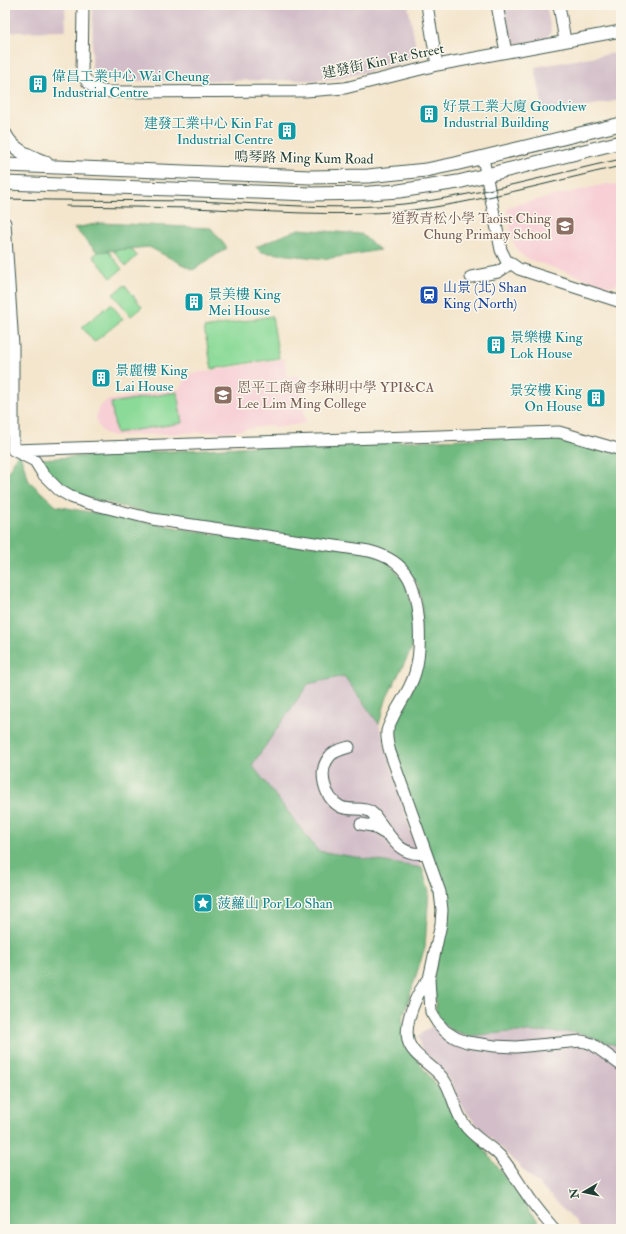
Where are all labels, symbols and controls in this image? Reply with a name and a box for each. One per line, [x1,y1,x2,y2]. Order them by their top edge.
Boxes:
street label: 建發街 Kin Fat Street [321,40,446,82]
place label: 偉昌工業中心 Wai Cheung Industrial Centre [52,68,210,101]
building icon: 偉昌工業中心 Wai Cheung Industrial Centre [27,73,49,95]
place label: 好景工業大廈 Goodview Industrial Building [443,98,587,131]
building icon: 好景工業大廈 Goodview Industrial Building [418,103,440,125]
place label: 建發工業中心 Kin Fat Industrial Centre [144,115,273,148]
building icon: 建發工業中心 Kin Fat Industrial Centre [276,120,298,142]
street label: 鳴琴路 Ming Kum Road [234,148,374,168]
place label: 道教青松小學 Taoist Ching Chung Primary School [391,210,552,244]
school or university icon: 道教青松小學 Taoist Ching Chung Primary School [554,215,576,237]
place label: 山景 (北) Shan King (North) [443,279,527,312]
station icon: 山景 (北) Shan King (North) [418,284,440,306]
place label: 景美樓 King Mei House [208,286,282,319]
building icon: 景美樓 King Mei House [183,291,205,313]
place label: 景樂樓 King Lok House [510,329,584,362]
building icon: 景樂樓 King Lok House [485,334,507,356]
place label: 景麗樓 King Lai House [115,362,189,395]
building icon: 景麗樓 King Lai House [90,367,112,389]
place label: 恩平工商會李琳明中學 YPI&CA Lee Lim Ming College [237,379,434,412]
place label: 景安樓 King On House [509,382,583,415]
school or university icon: 恩平工商會李琳明中學 YPI&CA Lee Lim Ming College [212,384,234,406]
building icon: 景安樓 King On House [585,387,607,409]
place icon: 菠蘿山 Por Lo Shan [192,892,214,914]
place label: 菠蘿山 Por Lo Shan [217,895,333,912]
north arrow [564,1172,604,1212]
text: N [567,1186,582,1200]

